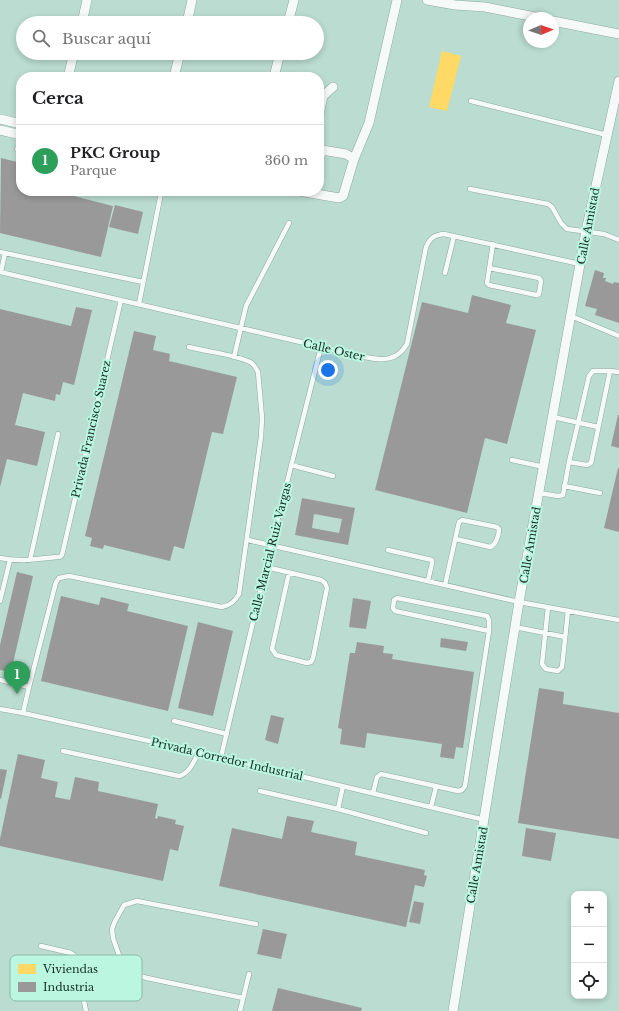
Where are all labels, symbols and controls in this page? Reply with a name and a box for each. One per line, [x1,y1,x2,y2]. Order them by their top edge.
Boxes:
north arrow [523,12,559,48]
search box [16,16,324,60]
icon: search [30,27,52,49]
text: Buscar aquí [62,29,151,48]
text: Cerca [32,88,84,109]
text: PKC Group [70,143,160,162]
text: 1 [42,152,48,169]
text: 360 m [265,152,308,169]
text: Parque [70,162,117,179]
street label: Calle Amistad [574,186,602,266]
street label: Calle Oster [302,336,367,364]
street label: Privada Francisco Suarez [68,359,114,499]
your location [318,360,338,380]
street label: Calle Marcial Ruiz Vargas [246,481,294,623]
street label: Calle Amistad [516,505,544,585]
pin: 1 [4,661,30,694]
street label: Privada Corredor Industrial [149,735,305,783]
street label: Calle Amistad [463,825,491,905]
map controls [571,891,607,999]
button: + [571,891,607,927]
button: − [571,927,607,963]
legend [10,955,142,1001]
text: Viviendas [42,962,98,976]
button: locate [571,963,607,999]
text: Industria [43,980,95,994]

